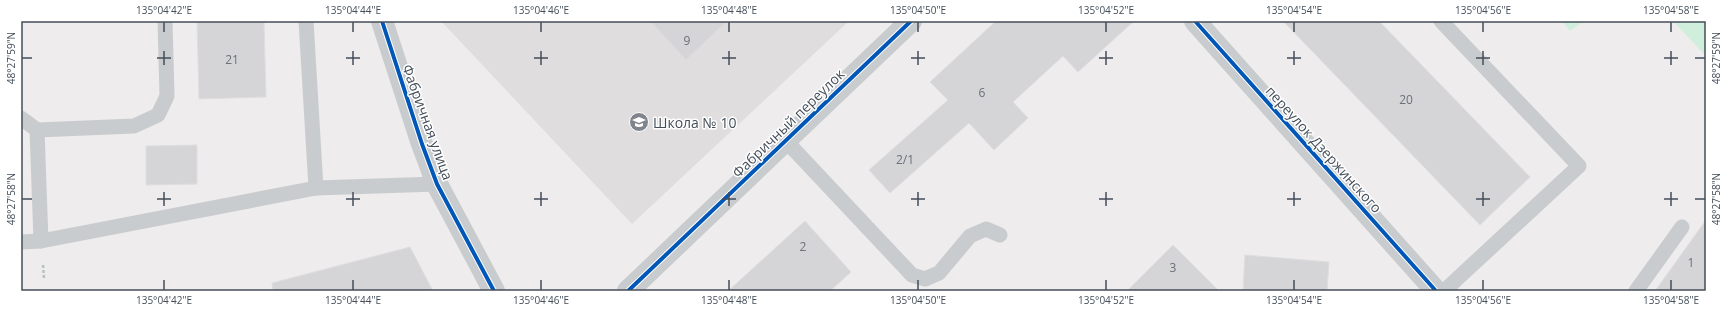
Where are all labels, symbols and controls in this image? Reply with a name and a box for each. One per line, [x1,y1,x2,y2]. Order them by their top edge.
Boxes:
text: 135°04'42"E [136,3,192,17]
text: 135°04'44"E [325,3,381,17]
text: 135°04'46"E [513,3,569,17]
text: 135°04'48"E [701,3,757,17]
text: 135°04'50"E [890,3,946,17]
text: 135°04'52"E [1078,3,1134,17]
text: 135°04'54"E [1266,3,1322,17]
text: 135°04'56"E [1455,3,1511,17]
text: 135°04'58"E [1643,3,1699,17]
text: 48°27'59"N [4,32,18,84]
house number: 9 [684,32,691,49]
text: 48°27'59"N [1709,32,1723,84]
house number: 21 [225,51,239,68]
street label: Фабричная улица [398,62,458,182]
street label: Фабричный переулок [728,64,849,182]
street label: переулок Дзержинского [1262,81,1386,217]
house number: 6 [979,84,986,101]
house number: 20 [1399,91,1413,108]
school or university icon: Школа № 10 [628,111,650,133]
place label: Школа № 10 [653,113,736,132]
house number: 2/1 [896,151,914,168]
text: 48°27'58"N [4,173,18,225]
text: 48°27'58"N [1709,173,1723,225]
house number: 2 [800,238,807,255]
house number: 1 [1688,254,1694,271]
house number: 3 [1170,259,1177,276]
text: 135°04'42"E [136,293,192,307]
text: 135°04'44"E [325,293,381,307]
text: 135°04'46"E [513,293,569,307]
text: 135°04'48"E [701,293,757,307]
text: 135°04'50"E [890,293,946,307]
text: 135°04'52"E [1078,293,1134,307]
text: 135°04'54"E [1266,293,1322,307]
text: 135°04'56"E [1455,293,1511,307]
text: 135°04'58"E [1643,293,1699,307]

